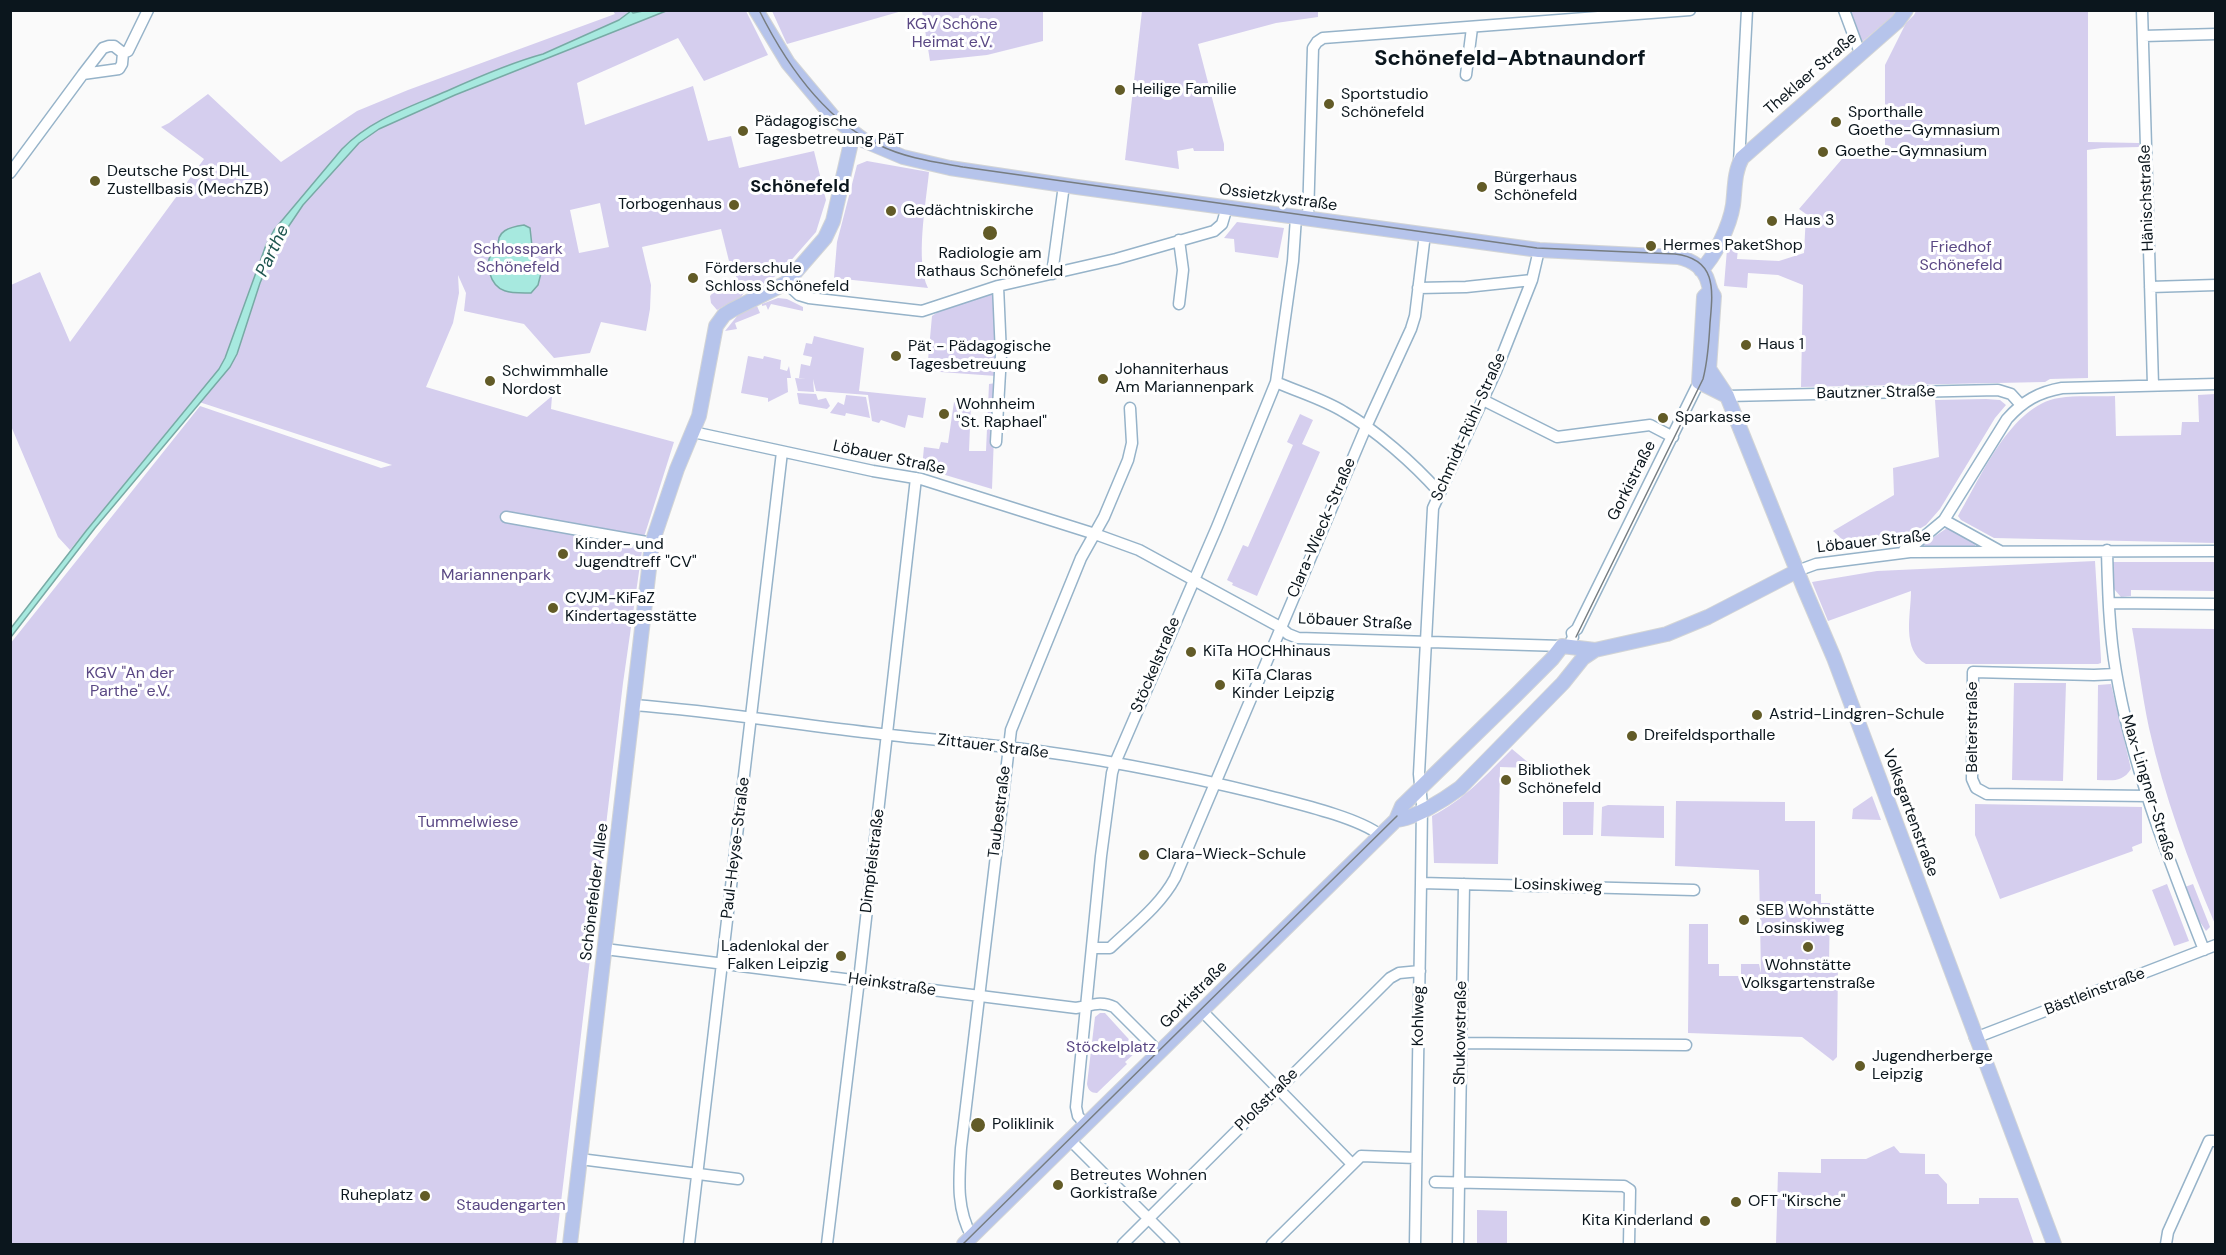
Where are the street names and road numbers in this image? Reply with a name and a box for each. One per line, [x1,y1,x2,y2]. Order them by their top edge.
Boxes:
street label: Theklaer Straße [1761,29,1861,119]
street label: Hänischstraße [2136,144,2158,252]
street label: Ossietzkystraße [1218,180,1338,216]
street label: Schmidt-Rühl-Straße [1428,350,1510,504]
street label: Bautzner Straße [1816,382,1936,404]
street label: Löbauer Straße [831,437,947,479]
street label: Gorkistraße [1604,438,1660,524]
street label: Clara-Wieck-Straße [1284,455,1360,601]
street label: Löbauer Straße [1816,526,1932,558]
street label: Löbauer Straße [1297,609,1413,635]
street label: Stöckelstraße [1127,614,1185,716]
street label: Belterstraße [1963,681,1983,773]
street label: Max-Lingner-Straße [2117,713,2179,863]
street label: Zittauer Straße [936,731,1050,763]
street label: Volksgartenstraße [1878,747,1942,879]
street label: Taubestraße [985,765,1015,859]
street label: Paul-Heyse-Straße [718,776,754,920]
street label: Dimpfelstraße [857,808,889,914]
street label: Schönefelder Allee [577,822,613,962]
street label: Losinskiweg [1513,875,1603,897]
street label: Gorkistraße [1156,957,1232,1033]
street label: Bästleinstraße [2042,964,2148,1020]
street label: Heinkstraße [847,969,937,1001]
street label: Shukowstraße [1450,981,1472,1085]
street label: Kohlweg [1409,985,1429,1047]
street label: Ploßstraße [1232,1065,1302,1135]

